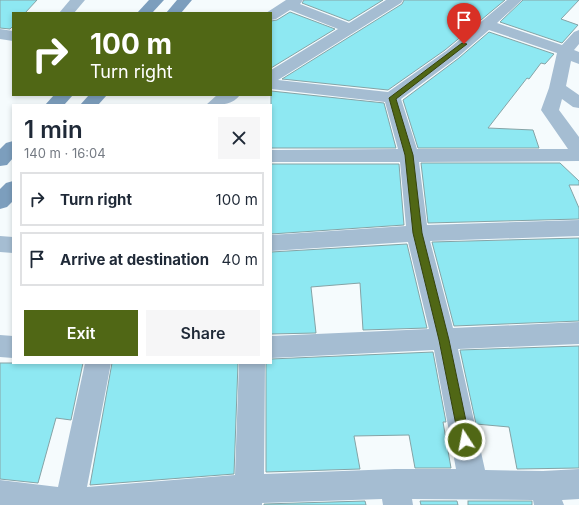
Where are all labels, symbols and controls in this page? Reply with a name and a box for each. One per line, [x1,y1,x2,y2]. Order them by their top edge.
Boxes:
pin [447,3,481,44]
icon: arrive [453,9,475,31]
text: 100 m [90,27,172,61]
icon: right [24,28,76,80]
text: Turn right [90,61,173,82]
text: 1 min [24,115,83,144]
button: close [218,117,260,159]
text: 140 m · 16:04 [24,145,106,161]
icon: right [26,188,48,210]
text: Turn right [60,190,132,209]
text: 100 m [216,190,258,209]
icon: arrive [26,248,48,270]
text: Arrive at destination [60,250,209,269]
text: 40 m [221,250,258,269]
button: Exit [24,310,138,356]
button: Share [146,310,260,356]
position arrow [444,419,486,461]

